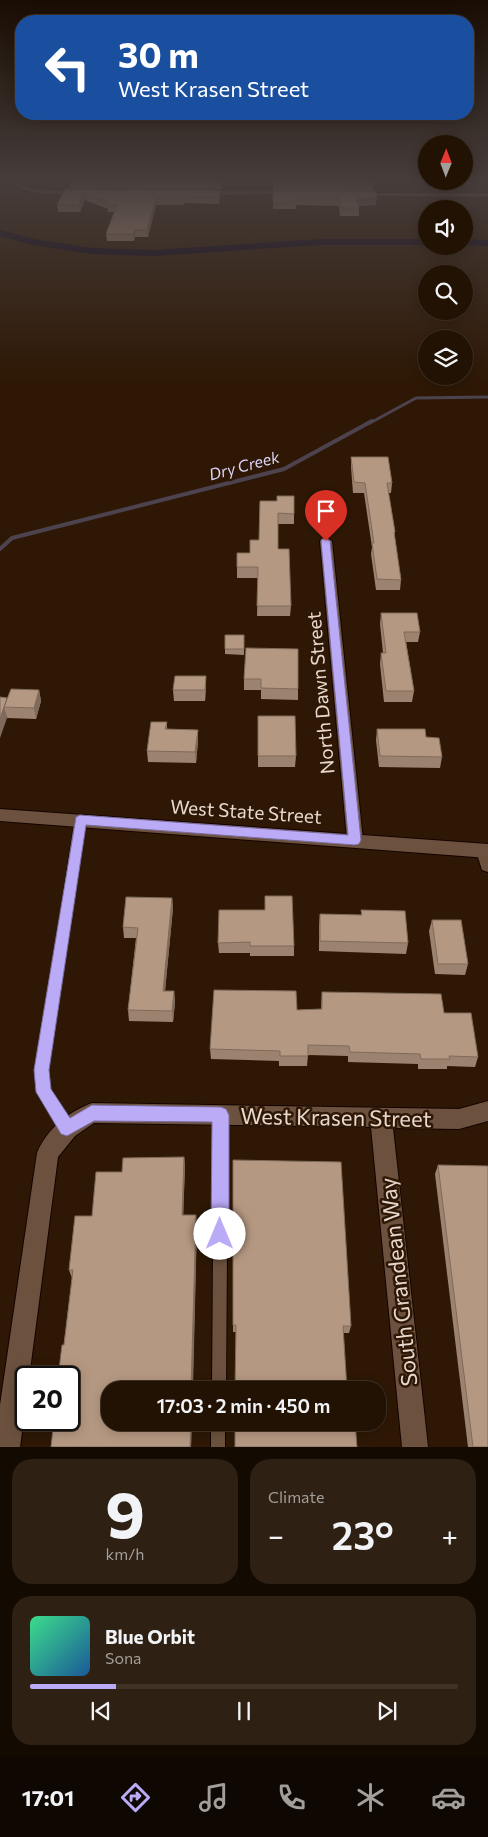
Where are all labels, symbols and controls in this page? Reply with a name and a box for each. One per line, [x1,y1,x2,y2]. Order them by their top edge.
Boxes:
text: 30 m [118,32,199,75]
icon: left [35,35,100,100]
text: West Krasen Street [118,75,309,102]
north arrow [418,135,472,190]
map controls [418,135,473,385]
button: sound [418,200,473,255]
button: search [418,265,473,320]
button: layers [418,330,473,385]
water label: Dry Creek [207,446,282,484]
pin [305,490,347,541]
icon: arrive [312,497,340,525]
street label: North Dawn Street [301,611,339,775]
street label: West State Street [169,794,323,828]
street label: West Krasen Street [240,1102,432,1132]
street label: South Grandean Way [374,1176,422,1388]
position arrow [193,1207,245,1259]
speed limit sign: 20 [15,1366,80,1431]
text: 17:03 · 2 min · 450 m [157,1394,330,1417]
text: 9 [105,1472,145,1551]
text: Climate [268,1487,324,1506]
text: 23° [332,1511,394,1558]
text: − [268,1518,284,1552]
text: + [442,1518,458,1552]
text: km/h [106,1544,144,1563]
text: Blue Orbit [105,1625,195,1648]
text: Sona [105,1648,141,1667]
icon: previous [87,1697,115,1725]
icon: pause [230,1697,258,1725]
icon: next [373,1697,401,1725]
icon: directions [118,1780,153,1815]
icon: music [196,1780,231,1815]
icon: phone [274,1780,309,1815]
icon: climate [353,1780,388,1815]
icon: car [431,1780,466,1815]
text: 17:01 [22,1784,74,1811]

